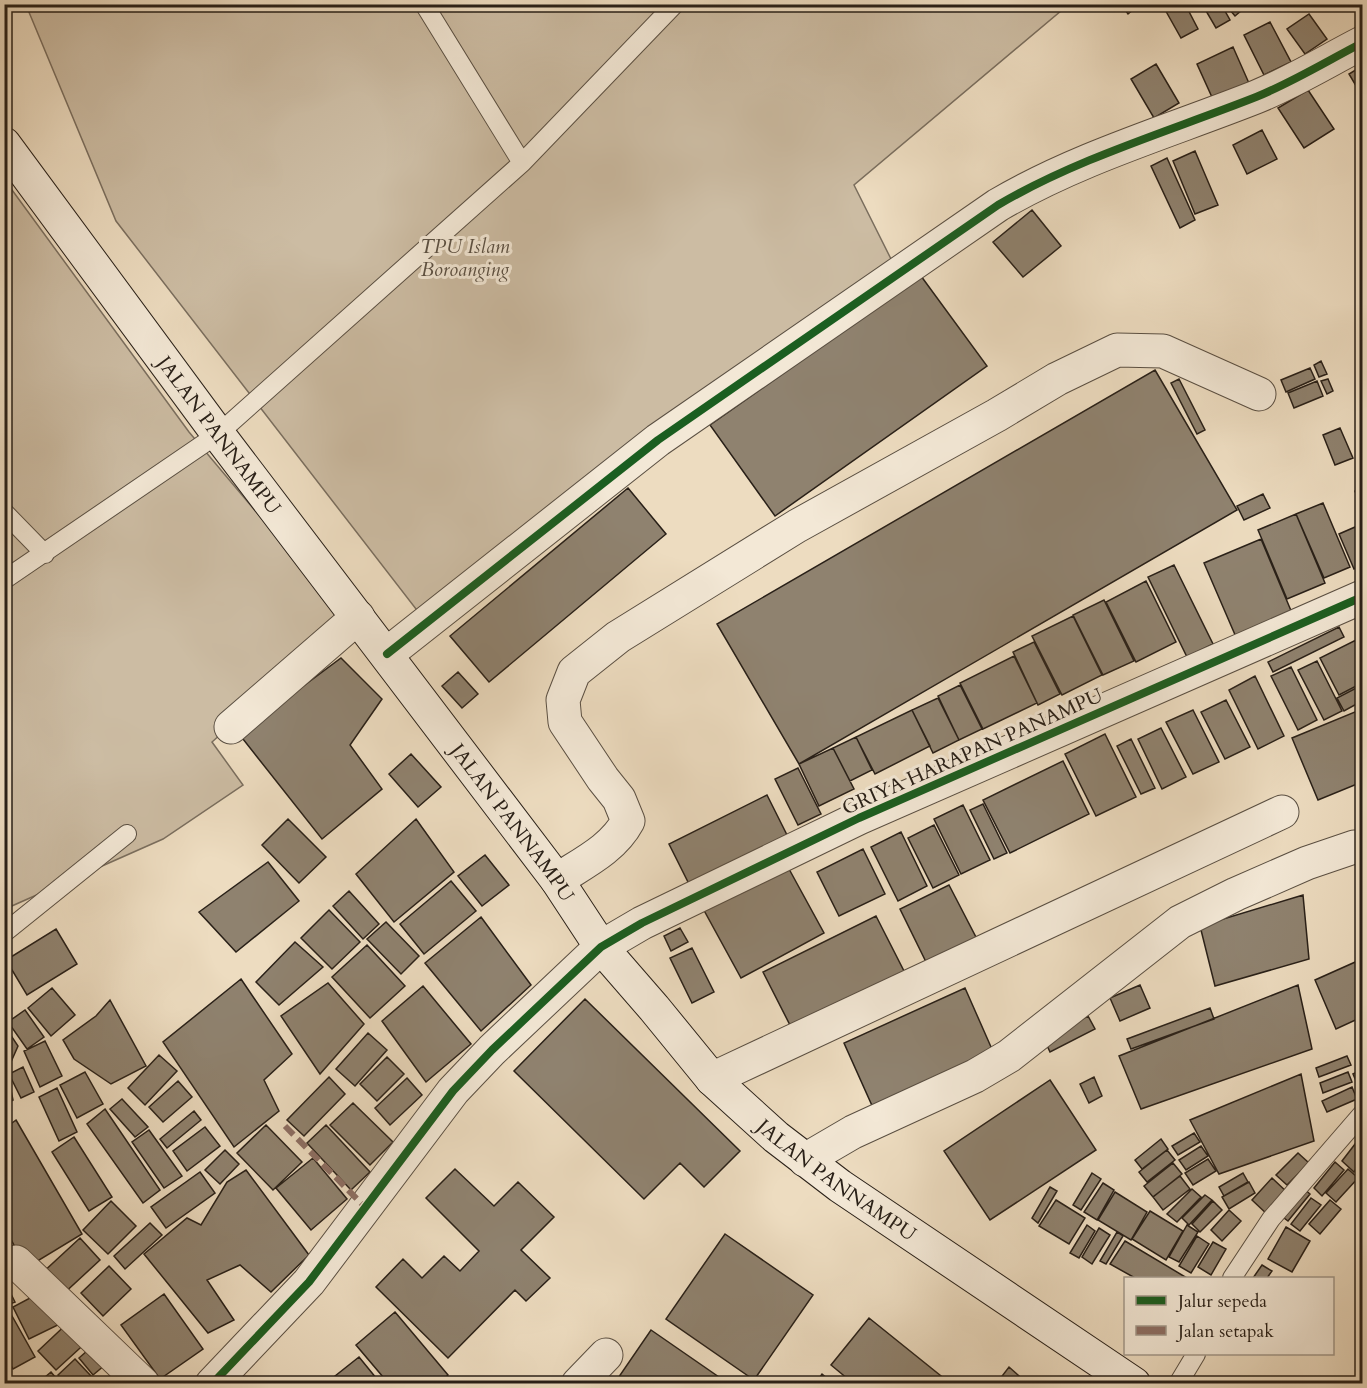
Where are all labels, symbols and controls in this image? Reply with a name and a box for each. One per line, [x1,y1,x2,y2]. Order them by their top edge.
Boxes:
park label: TPU Islam Boroanging [420,233,510,283]
street label: JALAN PANNAMPU [149,348,288,520]
street label: GRIYA HARAPAN PANAMPU [837,681,1108,821]
street label: JALAN PANNAMPU [442,736,581,907]
street label: JALAN PANNAMPU [749,1111,922,1248]
legend [1124,1277,1334,1355]
text: Jalur sepeda [1175,1289,1267,1314]
text: Jalan setapak [1175,1319,1274,1344]

